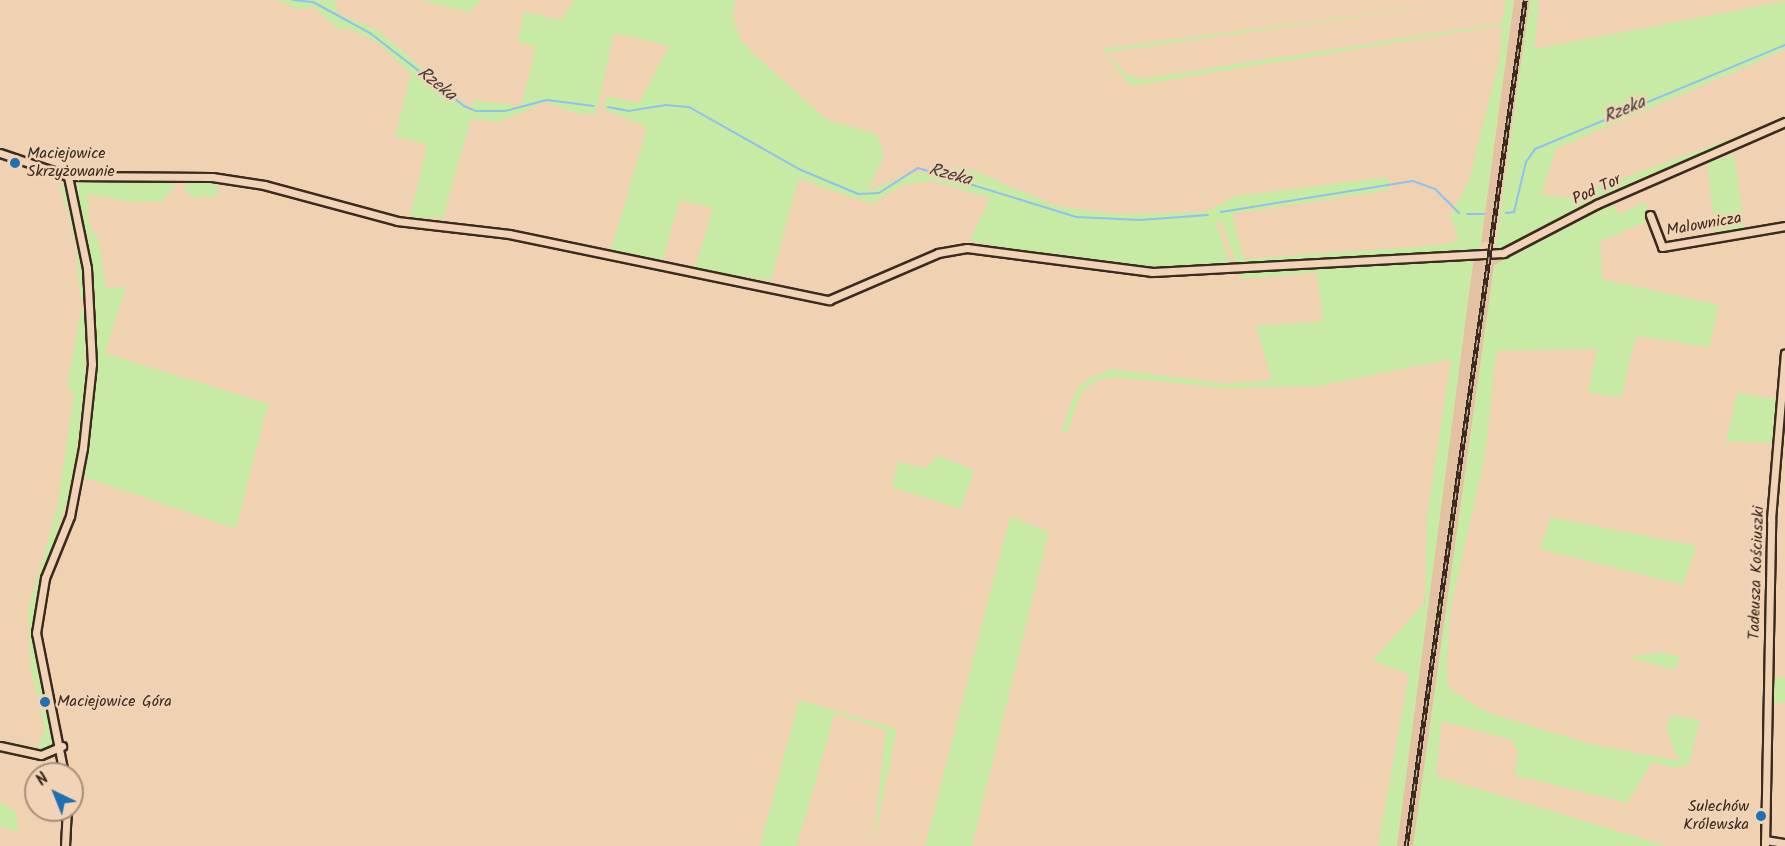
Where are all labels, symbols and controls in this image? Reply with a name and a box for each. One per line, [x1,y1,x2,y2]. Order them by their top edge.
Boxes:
water label: Rzeka [412,63,460,107]
water label: Rzeka [1601,93,1649,129]
place label: Maciejowice Skrzyżowanie [27,144,115,182]
marker: Maciejowice Skrzyżowanie [8,156,22,170]
water label: Rzeka [926,160,974,192]
street label: Pod Tor [1570,170,1624,210]
street label: Malownicza [1665,209,1743,241]
street label: Tadeusza Kościuszki [1745,506,1769,640]
place label: Maciejowice Góra [57,692,172,712]
marker: Maciejowice Góra [38,695,52,709]
north arrow [24,762,84,822]
text: N [31,767,55,793]
place label: Sulechów Królewska [1683,797,1749,835]
marker: Sulechów Królewska [1754,809,1768,823]

